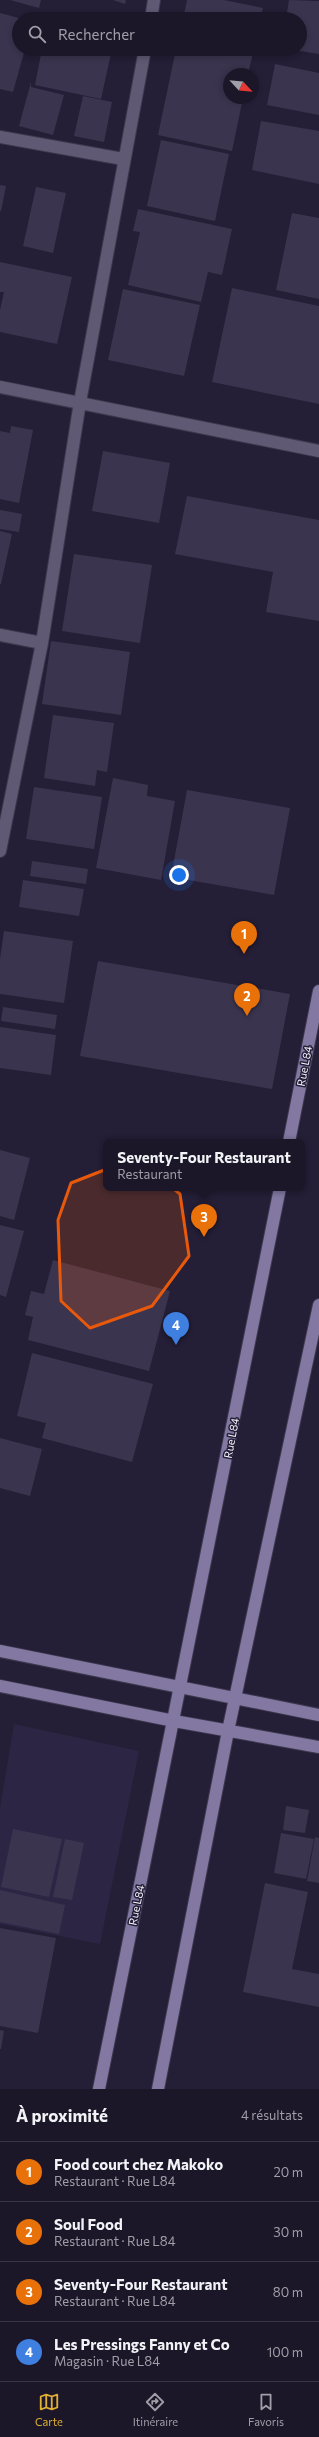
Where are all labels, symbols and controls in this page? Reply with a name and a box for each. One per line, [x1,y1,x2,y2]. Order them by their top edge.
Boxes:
search box [12,12,307,56]
icon: search [26,23,48,45]
text: Rechercher [58,25,135,43]
north arrow [223,68,259,104]
your location [169,865,189,885]
pin: 1 [231,921,257,954]
pin: 2 [234,983,260,1016]
street label: Rue L84 [294,1044,314,1087]
popup [103,1139,305,1191]
text: Seventy-Four Restaurant [117,1148,291,1166]
text: Restaurant [117,1166,182,1182]
pin: 3 [191,1204,217,1237]
pin: 4 [163,1312,189,1345]
street label: Rue L84 [221,1416,241,1459]
street label: Rue L84 [125,1883,147,1926]
text: À proximité [16,2105,108,2126]
text: 4 résultats [241,2107,303,2123]
text: Food court chez Makoko [54,2155,223,2173]
text: 1 [26,2164,32,2180]
text: 20 m [274,2164,303,2180]
text: Restaurant · Rue L84 [54,2173,175,2189]
text: Soul Food [54,2215,123,2233]
text: 2 [25,2224,33,2240]
text: 30 m [273,2224,303,2240]
text: Restaurant · Rue L84 [54,2233,175,2249]
text: Seventy-Four Restaurant [54,2275,227,2293]
text: 3 [25,2284,33,2300]
text: 80 m [273,2284,303,2300]
text: Restaurant · Rue L84 [54,2293,175,2309]
text: Les Pressings Fanny et Co [54,2335,230,2353]
text: 4 [25,2344,33,2360]
text: 100 m [267,2344,303,2360]
text: Magasin · Rue L84 [54,2353,160,2369]
tab: Carte [35,2391,63,2428]
tab: Itinéraire [133,2391,178,2428]
tab: Favoris [248,2391,284,2428]

